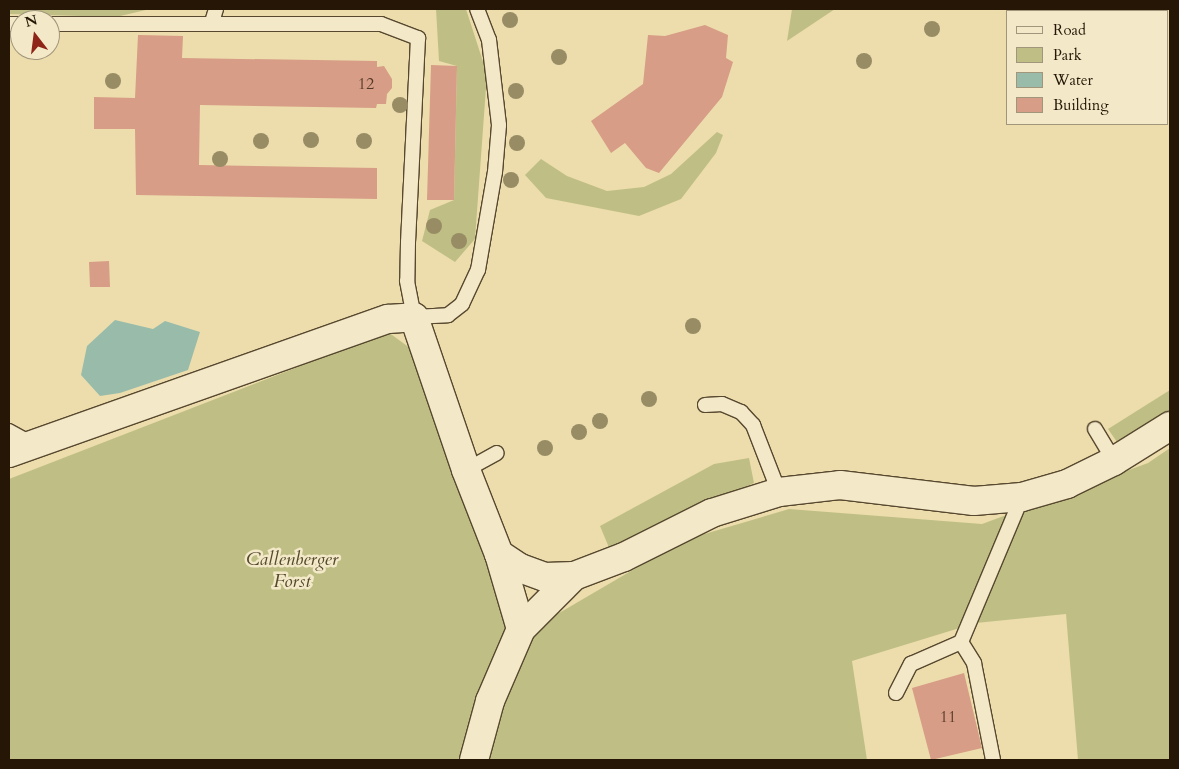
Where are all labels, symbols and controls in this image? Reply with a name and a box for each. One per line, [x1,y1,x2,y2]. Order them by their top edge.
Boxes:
north arrow [10,10,60,60]
text: N [23,10,40,32]
legend [1006,10,1169,125]
text: Road [1053,20,1086,40]
text: Park [1053,45,1082,65]
text: Water [1053,70,1093,90]
house number: 12 [358,74,374,94]
text: Building [1053,95,1109,115]
park label: Callenberger Forst [246,549,338,593]
house number: 11 [940,707,956,727]

